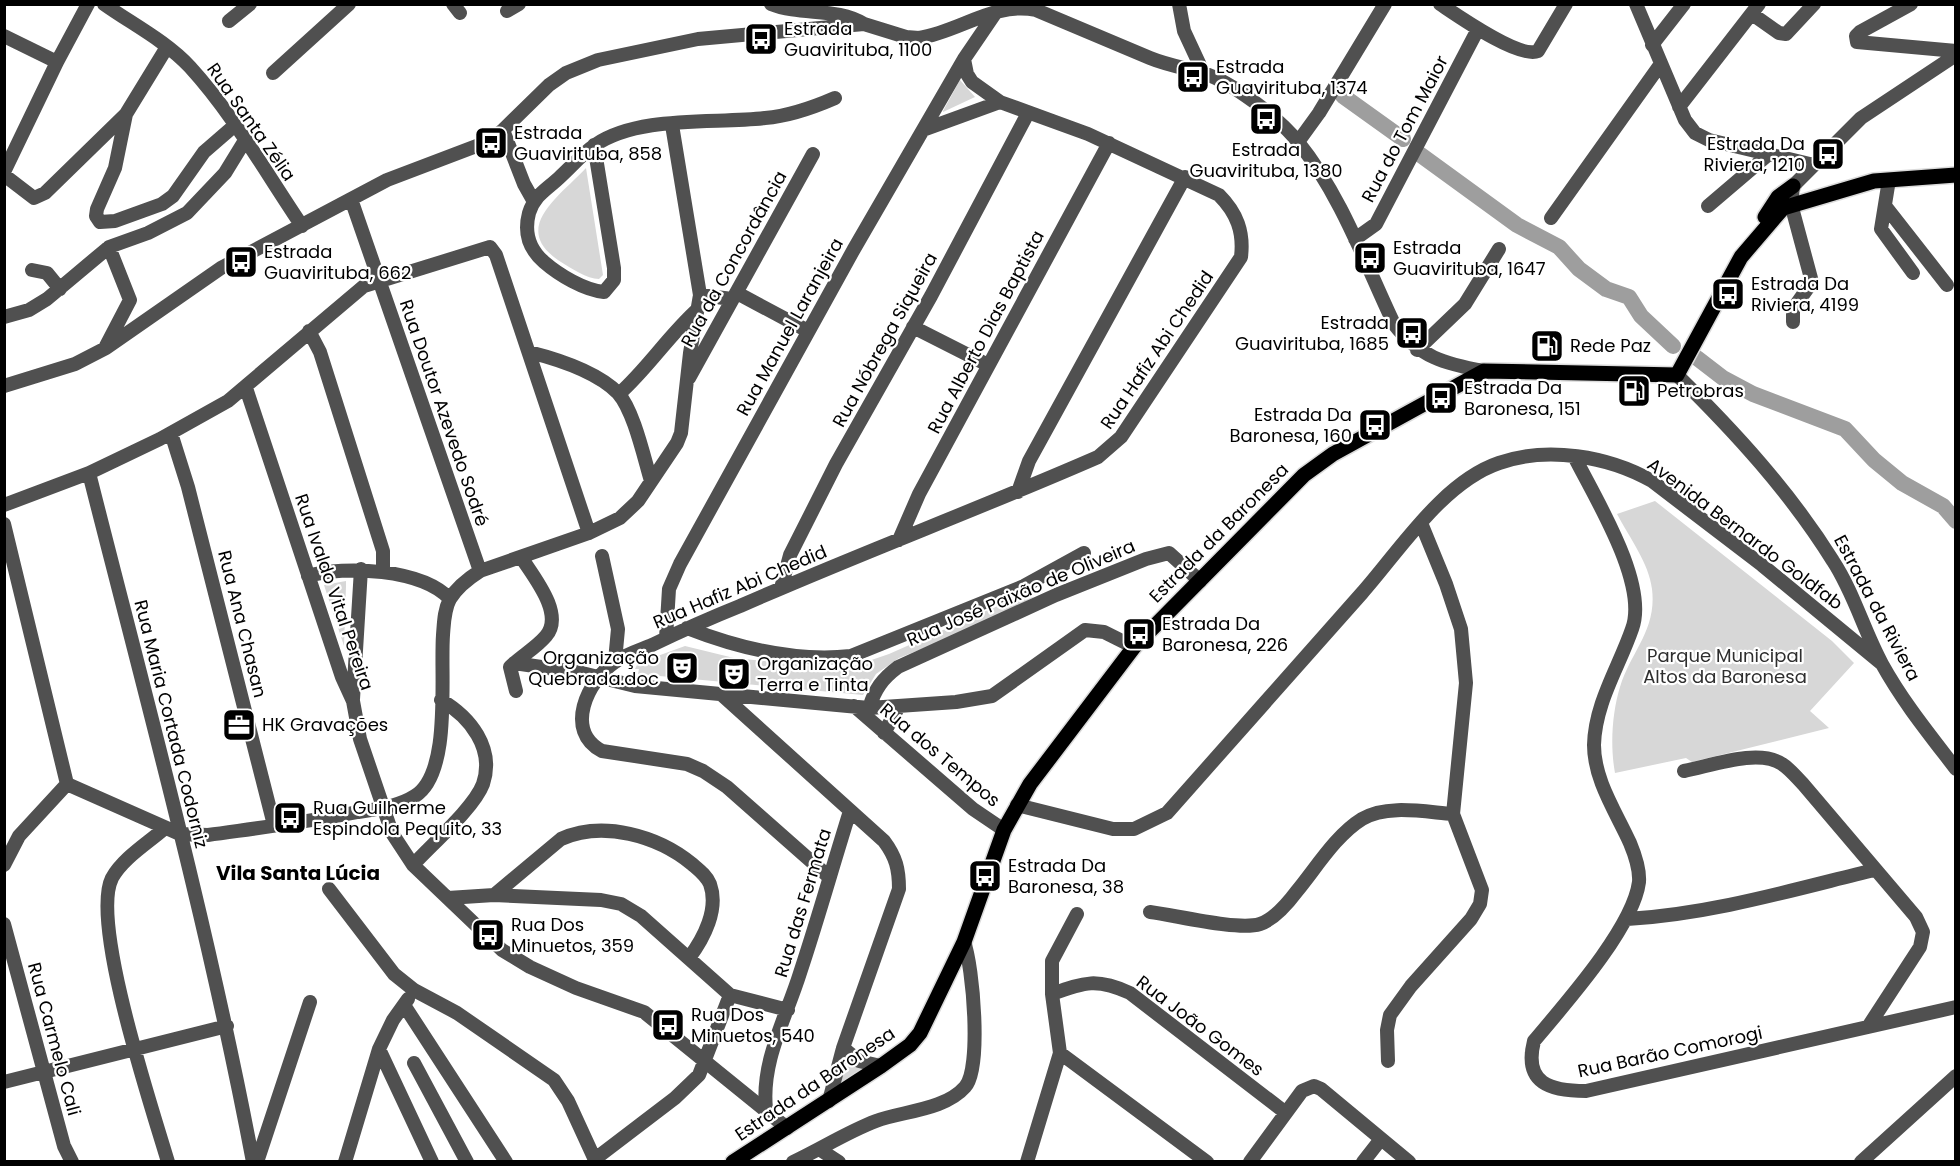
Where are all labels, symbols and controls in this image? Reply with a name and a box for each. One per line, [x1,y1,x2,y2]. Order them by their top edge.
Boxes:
place label: Estrada Guavirituba, 1100 [784,16,932,62]
bus stop icon: Estrada Guavirituba, 1100 [743,21,779,57]
street label: Rua do Tom Maior [1355,51,1454,207]
place label: Estrada Guavirituba, 1374 [1216,54,1368,100]
street label: Rua Santa Zélia [201,58,302,186]
bus stop icon: Estrada Guavirituba, 1374 [1175,59,1211,95]
bus stop icon: Estrada Guavirituba, 1380 [1248,101,1284,137]
place label: Estrada Guavirituba, 858 [514,120,662,166]
bus stop icon: Estrada Guavirituba, 858 [473,125,509,161]
place label: Estrada Da Riviera, 1210 [1704,131,1805,177]
bus stop icon: Estrada Da Riviera, 1210 [1810,136,1846,172]
place label: Estrada Guavirituba, 1380 [1189,137,1343,183]
street label: Rua da Concordância [675,166,793,351]
street label: Rua Alberto Dias Baptista [921,226,1050,438]
street label: Rua Manuel Laranjeira [730,233,849,420]
place label: Estrada Guavirituba, 1647 [1393,235,1546,281]
place label: Estrada Guavirituba, 662 [264,239,411,285]
bus stop icon: Estrada Guavirituba, 1647 [1352,240,1388,276]
bus stop icon: Estrada Guavirituba, 662 [223,244,259,280]
street label: Rua Nóbrega Siqueira [826,248,943,432]
street label: Rua Hafiz Abi Chedid [1094,266,1219,434]
place label: Estrada Da Riviera, 4199 [1751,271,1859,317]
bus stop icon: Estrada Da Riviera, 4199 [1710,276,1746,312]
street label: Rua Doutor Azevedo Sodré [394,296,495,530]
place label: Estrada Guavirituba, 1685 [1235,310,1389,356]
bus stop icon: Estrada Guavirituba, 1685 [1394,315,1430,351]
fuel station icon: Rede Paz [1529,328,1565,364]
place label: Rede Paz [1570,333,1651,358]
fuel station icon: Petrobras [1616,373,1652,409]
place label: Estrada Da Baronesa, 151 [1464,375,1581,421]
place label: Petrobras [1657,378,1744,403]
bus stop icon: Estrada Da Baronesa, 151 [1423,380,1459,416]
place label: Estrada Da Baronesa, 160 [1229,402,1352,448]
bus stop icon: Estrada Da Baronesa, 160 [1357,407,1393,443]
street label: Avenida Bernardo Goldfab [1642,452,1848,615]
street label: Estrada da Baronesa [1143,457,1294,608]
street label: Rua Ivaldo Vital Pereira [289,490,380,693]
street label: Estrada da Riviera [1828,530,1927,685]
street label: Rua José Paixão de Oliveira [903,533,1139,652]
street label: Rua Hafiz Abi Chedid [649,539,830,634]
street label: Rua Ana Chasan [212,548,273,700]
street label: Rua Maria Cortada Codorniz [128,597,214,851]
place label: Estrada Da Baronesa, 226 [1162,611,1288,657]
bus stop icon: Estrada Da Baronesa, 226 [1121,616,1157,652]
park label: Parque Municipal Altos da Baronesa [1643,643,1807,689]
place label: Organização Quebrada.doc [528,645,659,691]
theatre icon: Organização Quebrada.doc [664,650,700,686]
place label: Organização Terra e Tinta [757,651,873,697]
theatre icon: Organização Terra e Tinta [716,656,752,692]
street label: Rua dos Tempos [875,697,1006,812]
office icon: HK Gravações [221,707,257,743]
place label: HK Gravações [262,712,388,737]
place label: Rua Guilherme Espindola Pequito, 33 [313,795,502,841]
bus stop icon: Rua Guilherme Espindola Pequito, 33 [272,800,308,836]
street label: Rua das Fermata [768,825,837,980]
place label: Estrada Da Baronesa, 38 [1008,853,1124,899]
bus stop icon: Estrada Da Baronesa, 38 [967,858,1003,894]
district label: Vila Santa Lúcia [216,859,380,887]
place label: Rua Dos Minuetos, 359 [511,912,634,958]
bus stop icon: Rua Dos Minuetos, 359 [470,917,506,953]
street label: Rua Carmelo Cali [22,960,87,1118]
street label: Rua João Gomes [1131,969,1269,1082]
place label: Rua Dos Minuetos, 540 [691,1002,815,1048]
bus stop icon: Rua Dos Minuetos, 540 [650,1007,686,1043]
street label: Rua Barão Comorogi [1575,1020,1765,1083]
street label: Estrada da Baronesa [730,1021,900,1147]

